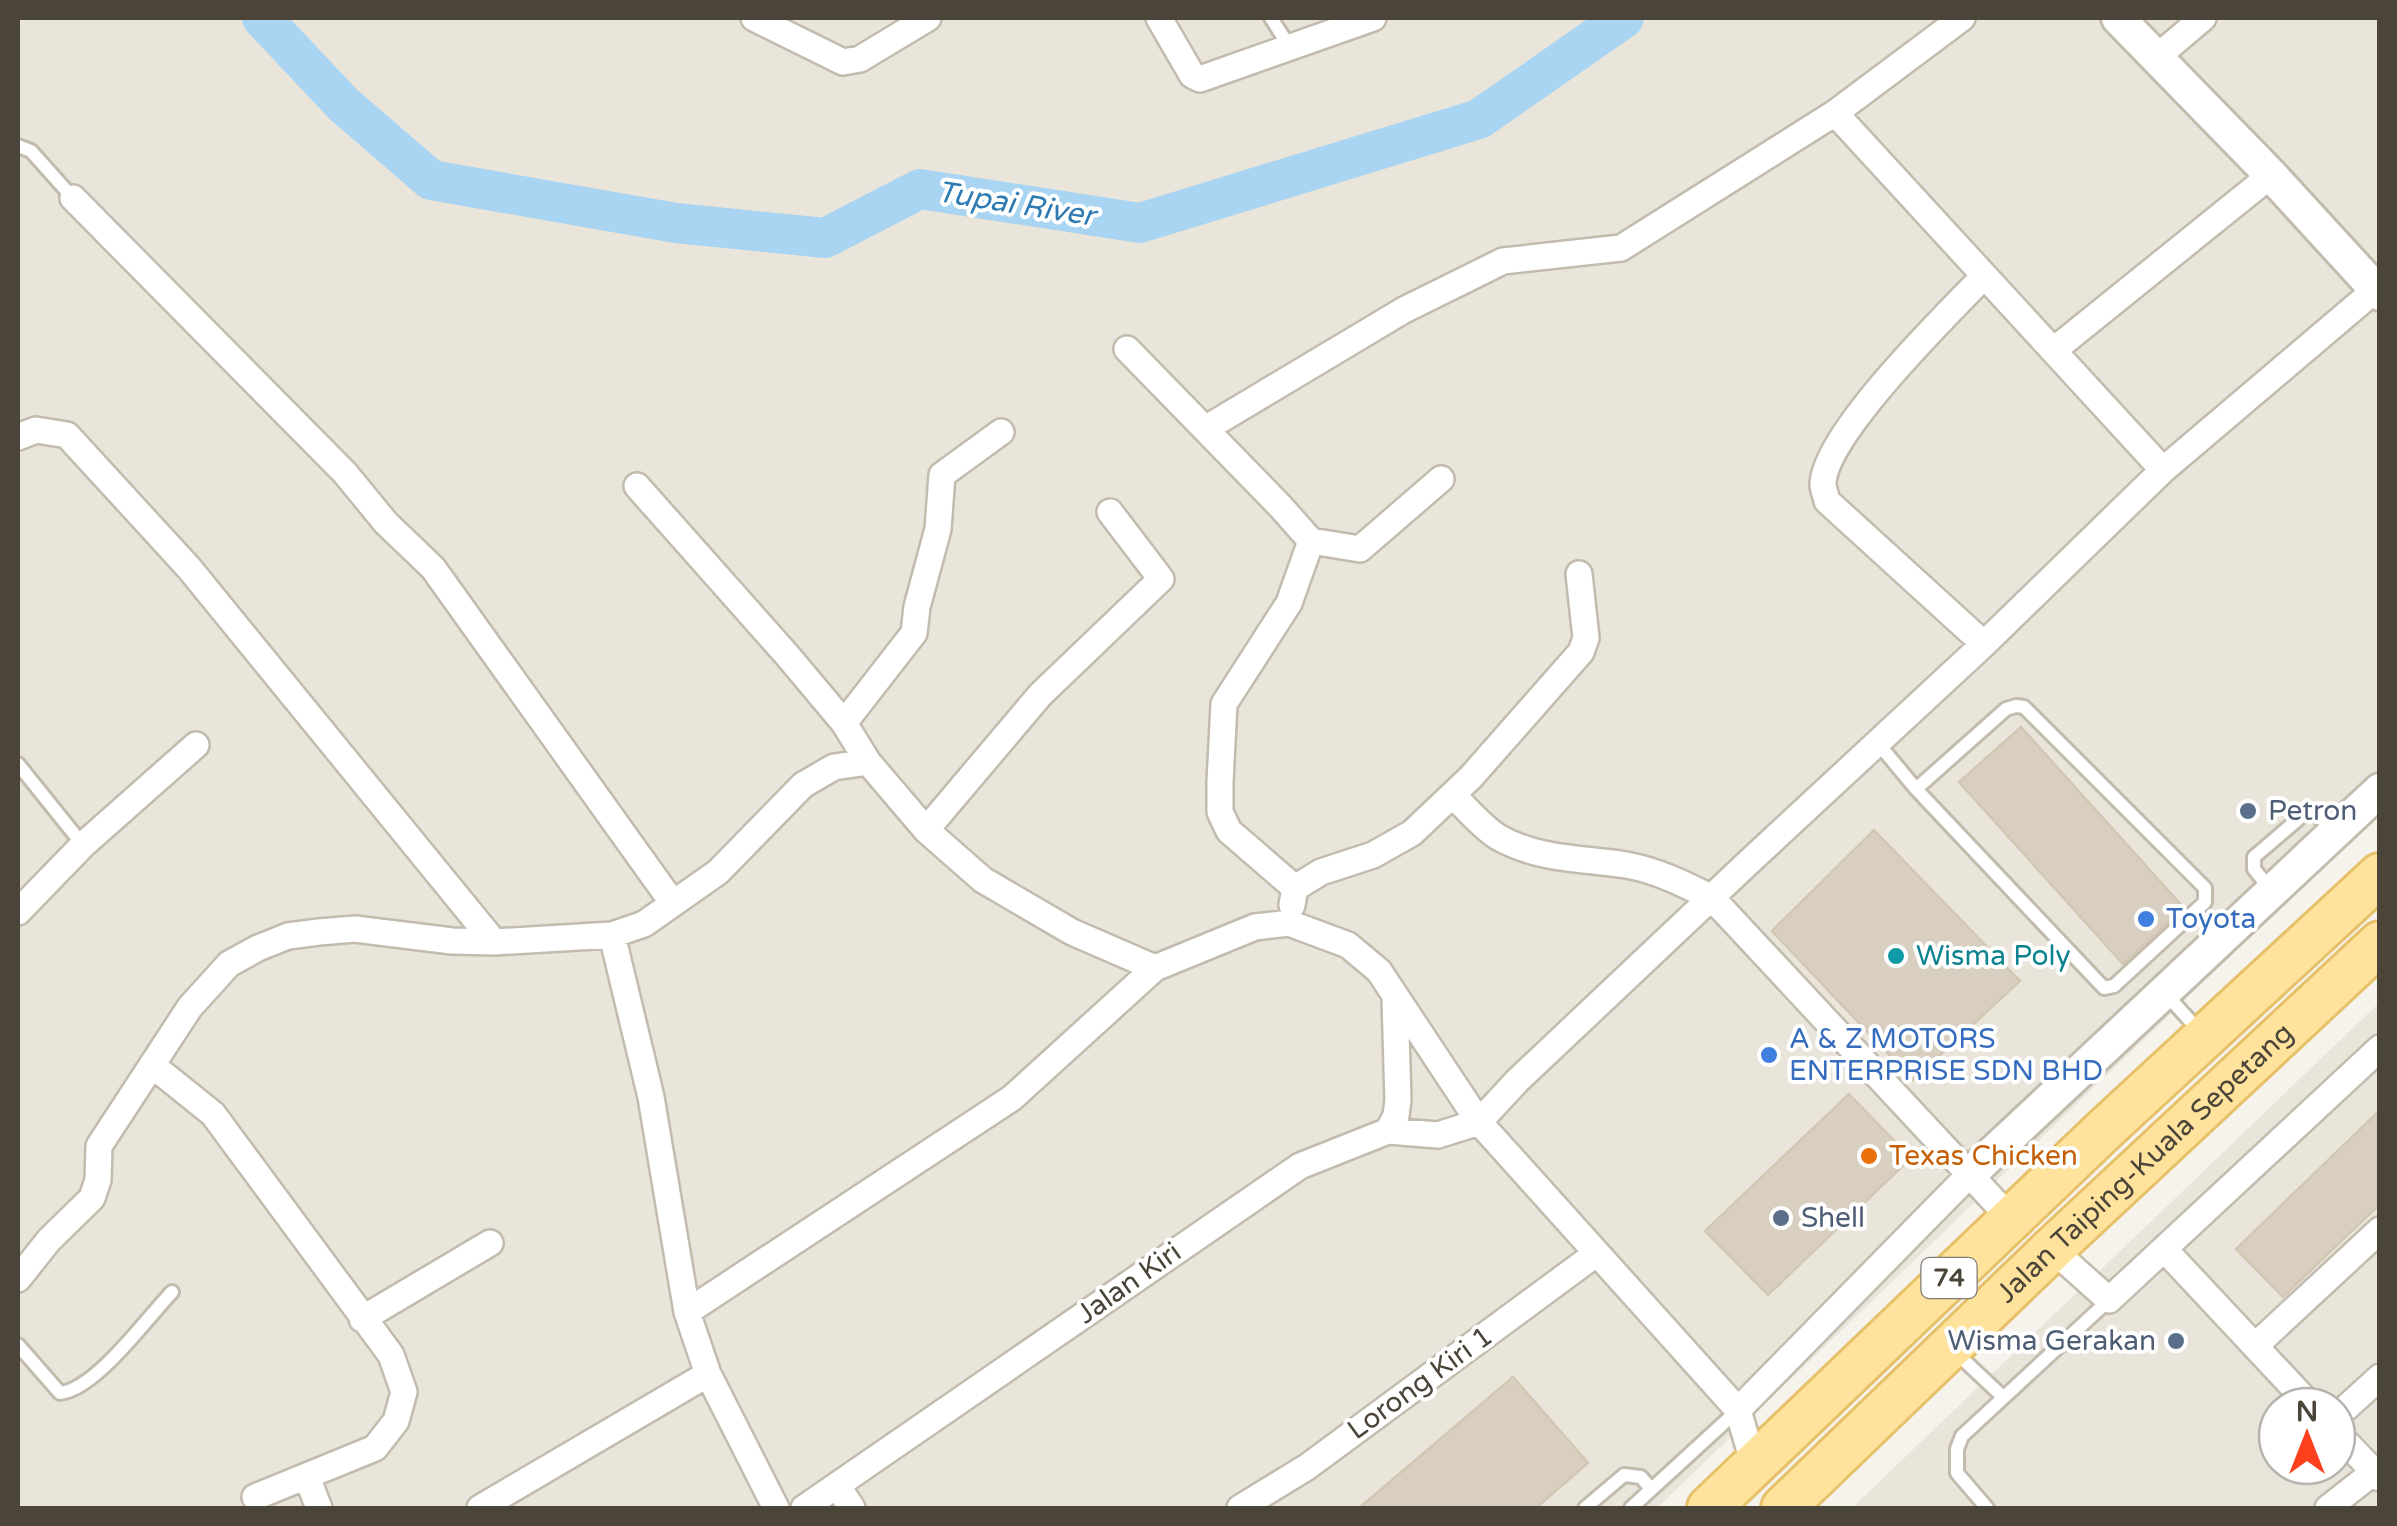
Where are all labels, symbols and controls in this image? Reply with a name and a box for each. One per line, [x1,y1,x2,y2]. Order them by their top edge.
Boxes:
water label: Tupai River [935,173,1101,235]
place label: Petron [2268,794,2357,828]
marker: Petron [2237,800,2259,822]
place label: Toyota [2166,902,2256,936]
marker: Toyota [2135,908,2157,930]
place label: Wisma Poly [1916,939,2071,973]
marker: Wisma Poly [1885,945,1907,967]
street label: Jalan Taiping-Kuala Sepetang [1990,1016,2300,1310]
place label: A & Z MOTORS ENTERPRISE SDN BHD [1789,1022,2103,1088]
marker: A & Z MOTORS ENTERPRISE SDN BHD [1758,1044,1780,1066]
place label: Texas Chicken [1889,1139,2078,1173]
marker: Texas Chicken [1858,1145,1880,1167]
place label: Shell [1801,1201,1865,1235]
marker: Shell [1770,1207,1792,1229]
street label: Jalan Kiri [1070,1235,1188,1331]
road number: 74 [1922,1258,1976,1298]
street label: Lorong Kiri 1 [1341,1319,1499,1447]
place label: Wisma Gerakan [1948,1324,2156,1358]
marker: Wisma Gerakan [2165,1330,2187,1352]
north arrow [2257,1386,2357,1486]
text: N [2296,1395,2318,1429]

